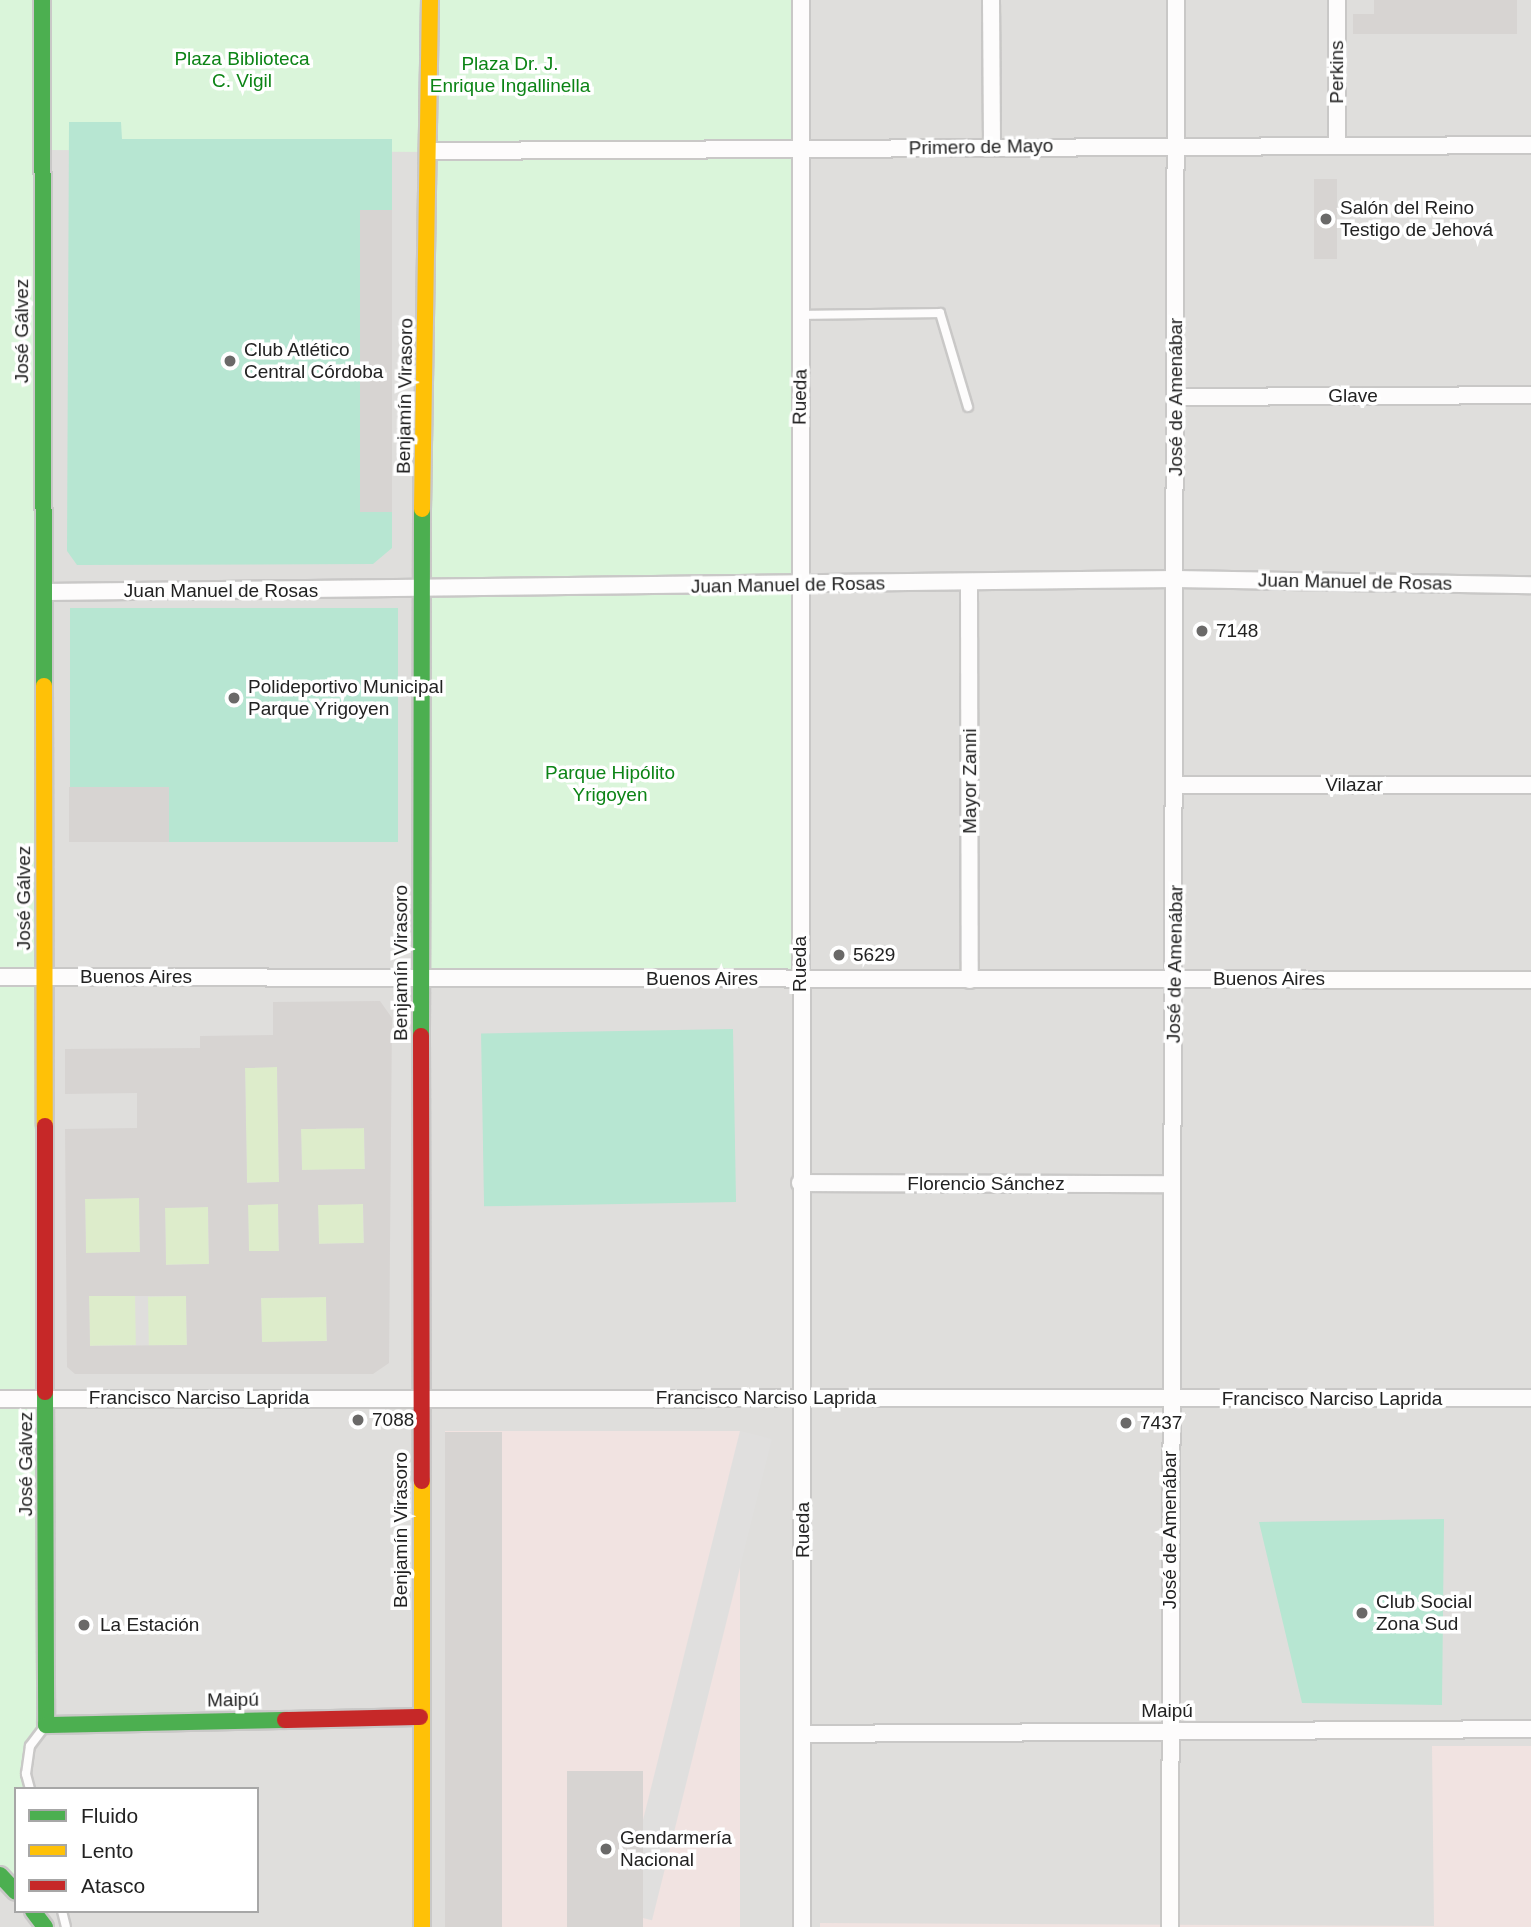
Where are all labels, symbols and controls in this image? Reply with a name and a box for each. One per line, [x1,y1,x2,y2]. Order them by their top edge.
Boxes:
street label: Perkins [1326,40,1348,104]
park label: Plaza Biblioteca C. Vigil [174,48,310,92]
park label: Plaza Dr. J. Enrique Ingallinella [430,53,590,97]
street label: Primero de Mayo [908,134,1054,160]
place label: Salón del Reino Testigo de Jehová [1340,197,1493,241]
marker: Salón del Reino Testigo de Jehová [1318,211,1334,227]
street label: José Gálvez [11,279,33,383]
street label: José de Amenábar [1165,317,1187,477]
street label: Benjamín Virasoro [392,318,418,474]
place label: Club Atlético Central Córdoba [244,339,383,383]
marker: Club Atlético Central Córdoba [222,353,238,369]
street label: Rueda [788,369,812,425]
street label: Glave [1328,385,1378,407]
street label: Juan Manuel de Rosas [1258,569,1452,595]
street label: Juan Manuel de Rosas [691,572,885,598]
street label: Juan Manuel de Rosas [124,580,318,602]
place label: 7148 [1216,620,1258,642]
marker: 7148 [1194,623,1210,639]
place label: Polideportivo Municipal Parque Yrigoyen [248,676,443,720]
marker: Polideportivo Municipal Parque Yrigoyen [226,690,242,706]
street label: Mayor Zanni [959,728,981,834]
park label: Parque Hipólito Yrigoyen [545,762,675,806]
street label: Vilazar [1325,774,1383,796]
street label: José Gálvez [13,846,35,950]
street label: José de Amenábar [1162,884,1188,1044]
street label: Benjamín Virasoro [390,885,412,1041]
street label: Rueda [789,936,811,992]
place label: 5629 [853,944,895,966]
marker: 5629 [831,947,847,963]
street label: Buenos Aires [79,966,193,988]
street label: Buenos Aires [645,968,759,990]
street label: Buenos Aires [1212,968,1326,990]
street label: Florencio Sánchez [907,1173,1065,1195]
street label: Francisco Narciso Laprida [89,1387,309,1409]
street label: Francisco Narciso Laprida [656,1387,876,1409]
street label: Francisco Narciso Laprida [1222,1388,1442,1410]
place label: 7088 [372,1409,414,1431]
street label: José Gálvez [15,1412,37,1516]
marker: 7088 [350,1412,366,1428]
place label: 7437 [1140,1412,1182,1434]
marker: 7437 [1118,1415,1134,1431]
street label: José de Amenábar [1159,1450,1181,1610]
street label: Benjamín Virasoro [390,1452,412,1608]
street label: Rueda [792,1502,814,1558]
place label: Club Social Zona Sud [1376,1591,1472,1635]
marker: Club Social Zona Sud [1354,1605,1370,1621]
place label: La Estación [100,1614,199,1636]
marker: La Estación [74,1615,94,1635]
street label: Maipú [207,1688,259,1712]
street label: Maipú [1141,1700,1193,1722]
legend [14,1787,259,1913]
text: Fluido [81,1804,138,1827]
place label: Gendarmería Nacional [620,1827,732,1871]
text: Lento [81,1839,134,1862]
marker: Gendarmería Nacional [598,1841,614,1857]
text: Atasco [81,1874,145,1897]

